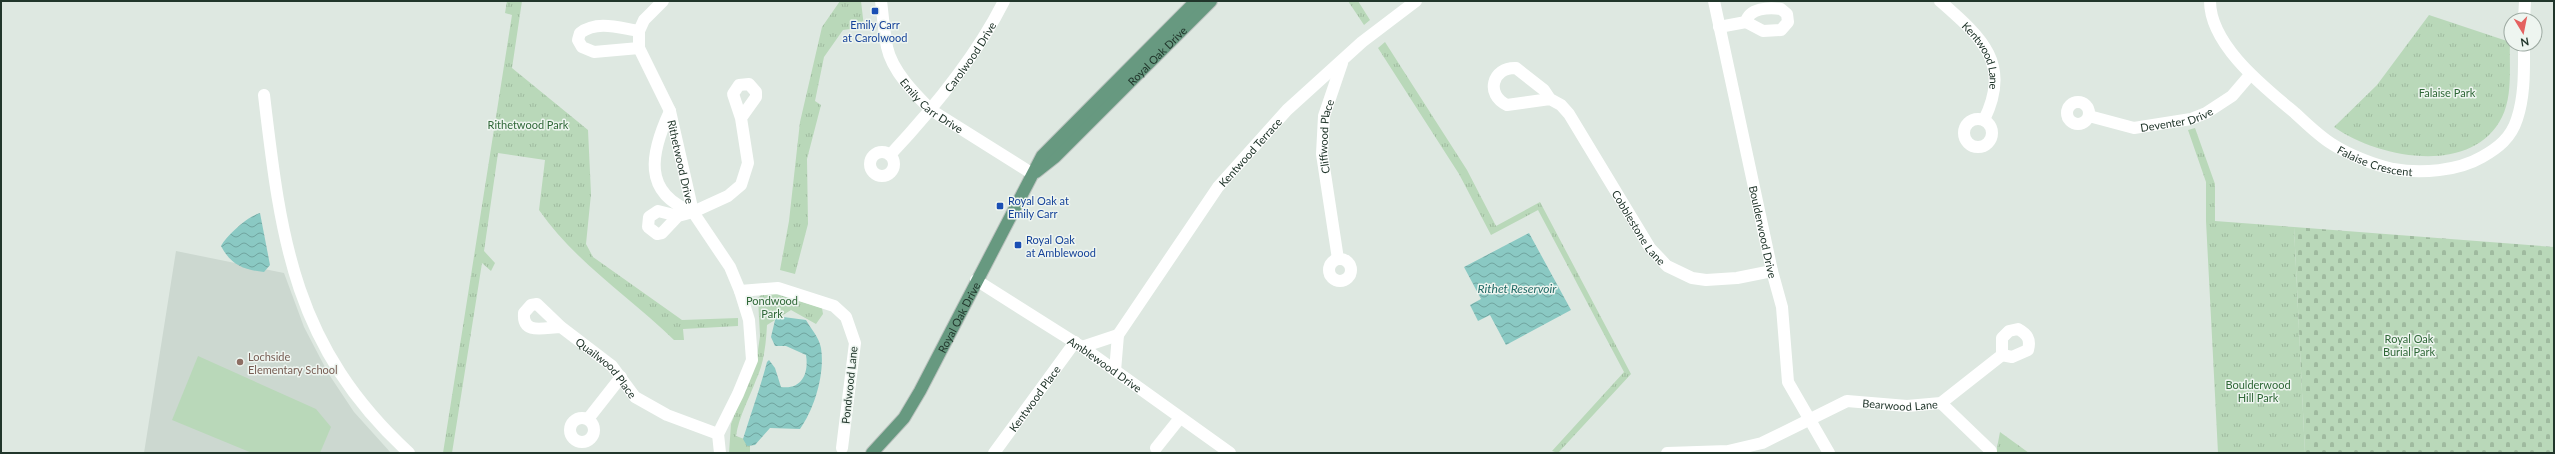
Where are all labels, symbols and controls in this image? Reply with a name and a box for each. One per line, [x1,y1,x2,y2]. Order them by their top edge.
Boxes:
marker: Emily Carr at Carolwood [870,6,880,16]
north arrow [2503,12,2543,52]
place label: Emily Carr at Carolwood [843,18,907,44]
street label: Carolwood Drive [941,19,998,94]
street label: Kentwood Lane [1960,19,2001,90]
street label: Royal Oak Drive [1125,23,1189,87]
text: N [2520,35,2530,49]
street label: Emily Carr Drive [898,75,966,135]
park label: Falaise Park [2419,86,2476,99]
street label: Cliffwood Place [1315,97,1336,175]
street label: Deventer Drive [2139,104,2215,133]
street label: Kentwood Terrace [1215,115,1284,189]
park label: Rithetwood Park [488,118,569,131]
street label: Rithetwood Drive [666,118,697,205]
street label: Falaise Crescent [2336,142,2413,178]
street label: Boulderwood Drive [1747,184,1780,280]
street label: Cobblestone Lane [1610,187,1669,267]
place label: Royal Oak at Emily Carr [1008,194,1069,220]
marker: Royal Oak at Emily Carr [995,201,1005,211]
place label: Royal Oak at Amblewood [1026,233,1096,259]
marker: Royal Oak at Amblewood [1013,240,1023,250]
street label: Royal Oak Drive [935,279,982,355]
water label: Rithet Reservoir [1478,281,1557,296]
park label: Pondwood Park [746,294,798,320]
park label: Royal Oak Burial Park [2383,332,2435,358]
street label: Amblewood Drive [1066,333,1145,394]
street label: Quailwood Place [574,334,640,400]
street label: Pondwood Lane [838,345,860,424]
place label: Lochside Elementary School [248,350,338,376]
marker: Lochside Elementary School [235,357,245,367]
street label: Kentwood Place [1006,362,1063,434]
park label: Boulderwood Hill Park [2225,378,2291,404]
street label: Bearwood Lane [1862,396,1938,413]

